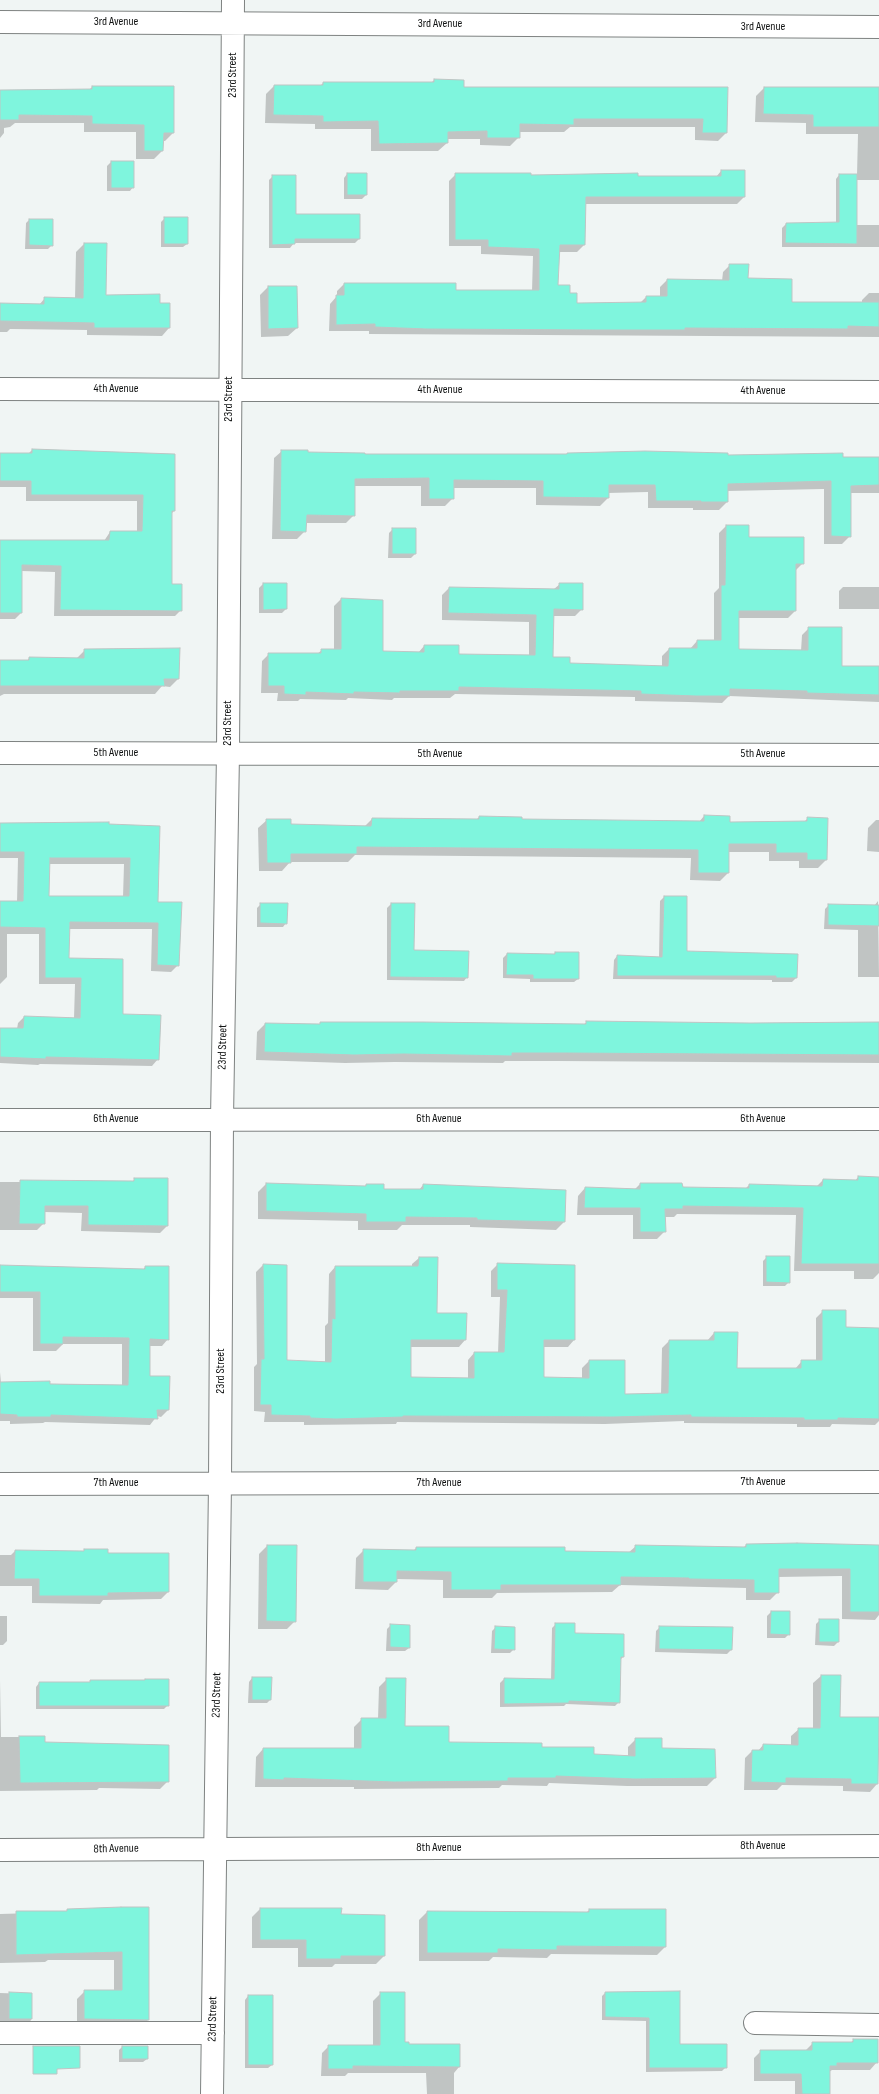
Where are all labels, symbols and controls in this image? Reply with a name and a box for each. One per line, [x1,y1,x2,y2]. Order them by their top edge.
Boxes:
street label: 3rd Avenue [94,15,138,29]
street label: 3rd Avenue [418,17,462,31]
street label: 3rd Avenue [741,20,785,34]
street label: 23rd Street [226,52,240,98]
street label: 23rd Street [222,376,236,422]
street label: 4th Avenue [93,382,139,396]
street label: 4th Avenue [417,383,463,397]
street label: 4th Avenue [740,384,786,398]
street label: 23rd Street [221,700,235,746]
street label: 5th Avenue [94,746,138,760]
street label: 5th Avenue [418,747,462,761]
street label: 5th Avenue [741,747,785,761]
street label: 23rd Street [215,1024,231,1070]
street label: 6th Avenue [93,1112,139,1126]
street label: 6th Avenue [416,1112,462,1126]
street label: 6th Avenue [740,1112,786,1126]
street label: 23rd Street [214,1348,228,1394]
street label: 7th Avenue [741,1475,785,1489]
street label: 7th Avenue [94,1476,138,1490]
street label: 7th Avenue [417,1476,461,1490]
street label: 23rd Street [209,1672,225,1718]
street label: 8th Avenue [740,1839,786,1853]
street label: 8th Avenue [93,1841,139,1857]
street label: 8th Avenue [416,1841,462,1855]
street label: 23rd Street [205,1996,221,2042]

